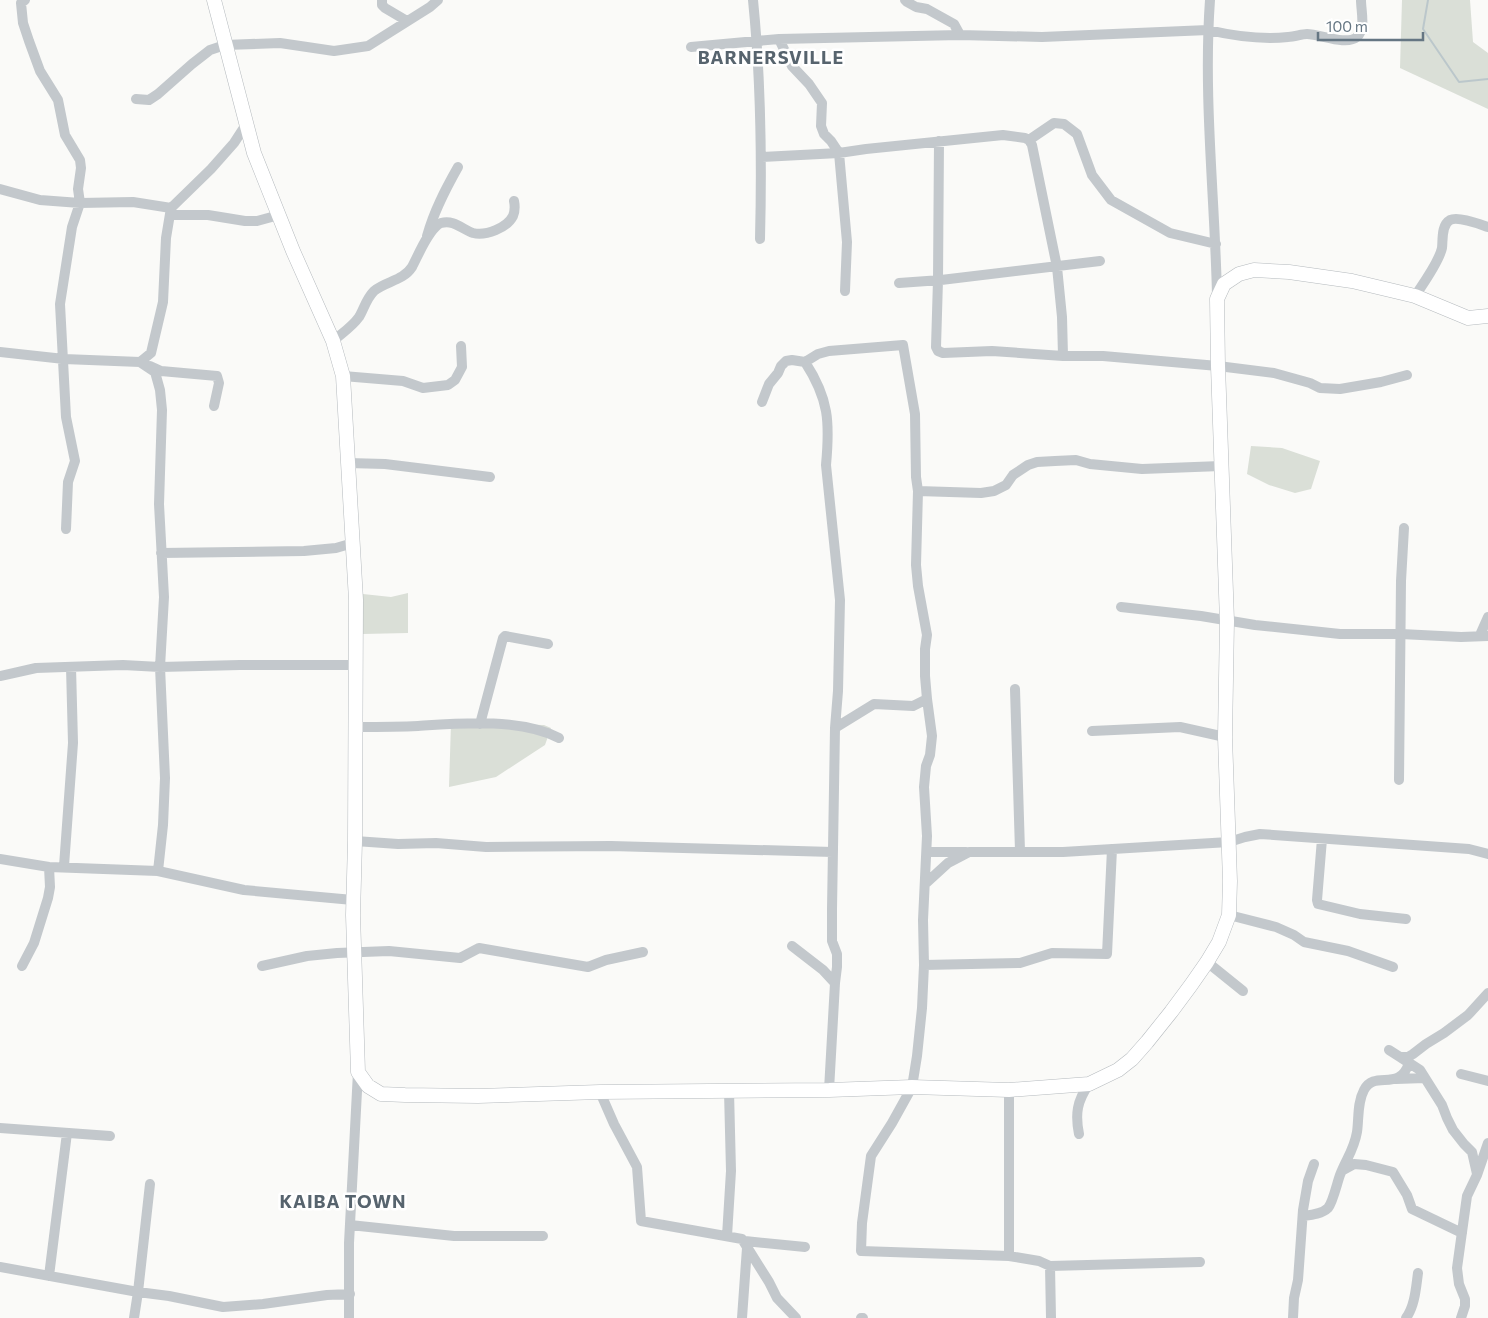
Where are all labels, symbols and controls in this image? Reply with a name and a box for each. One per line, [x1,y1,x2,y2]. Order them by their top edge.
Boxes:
scale bar [1318,10,1423,42]
text: 100 m [1326,17,1368,35]
district label: BARNERSVILLE [698,46,844,68]
district label: KAIBA TOWN [279,1190,407,1212]

